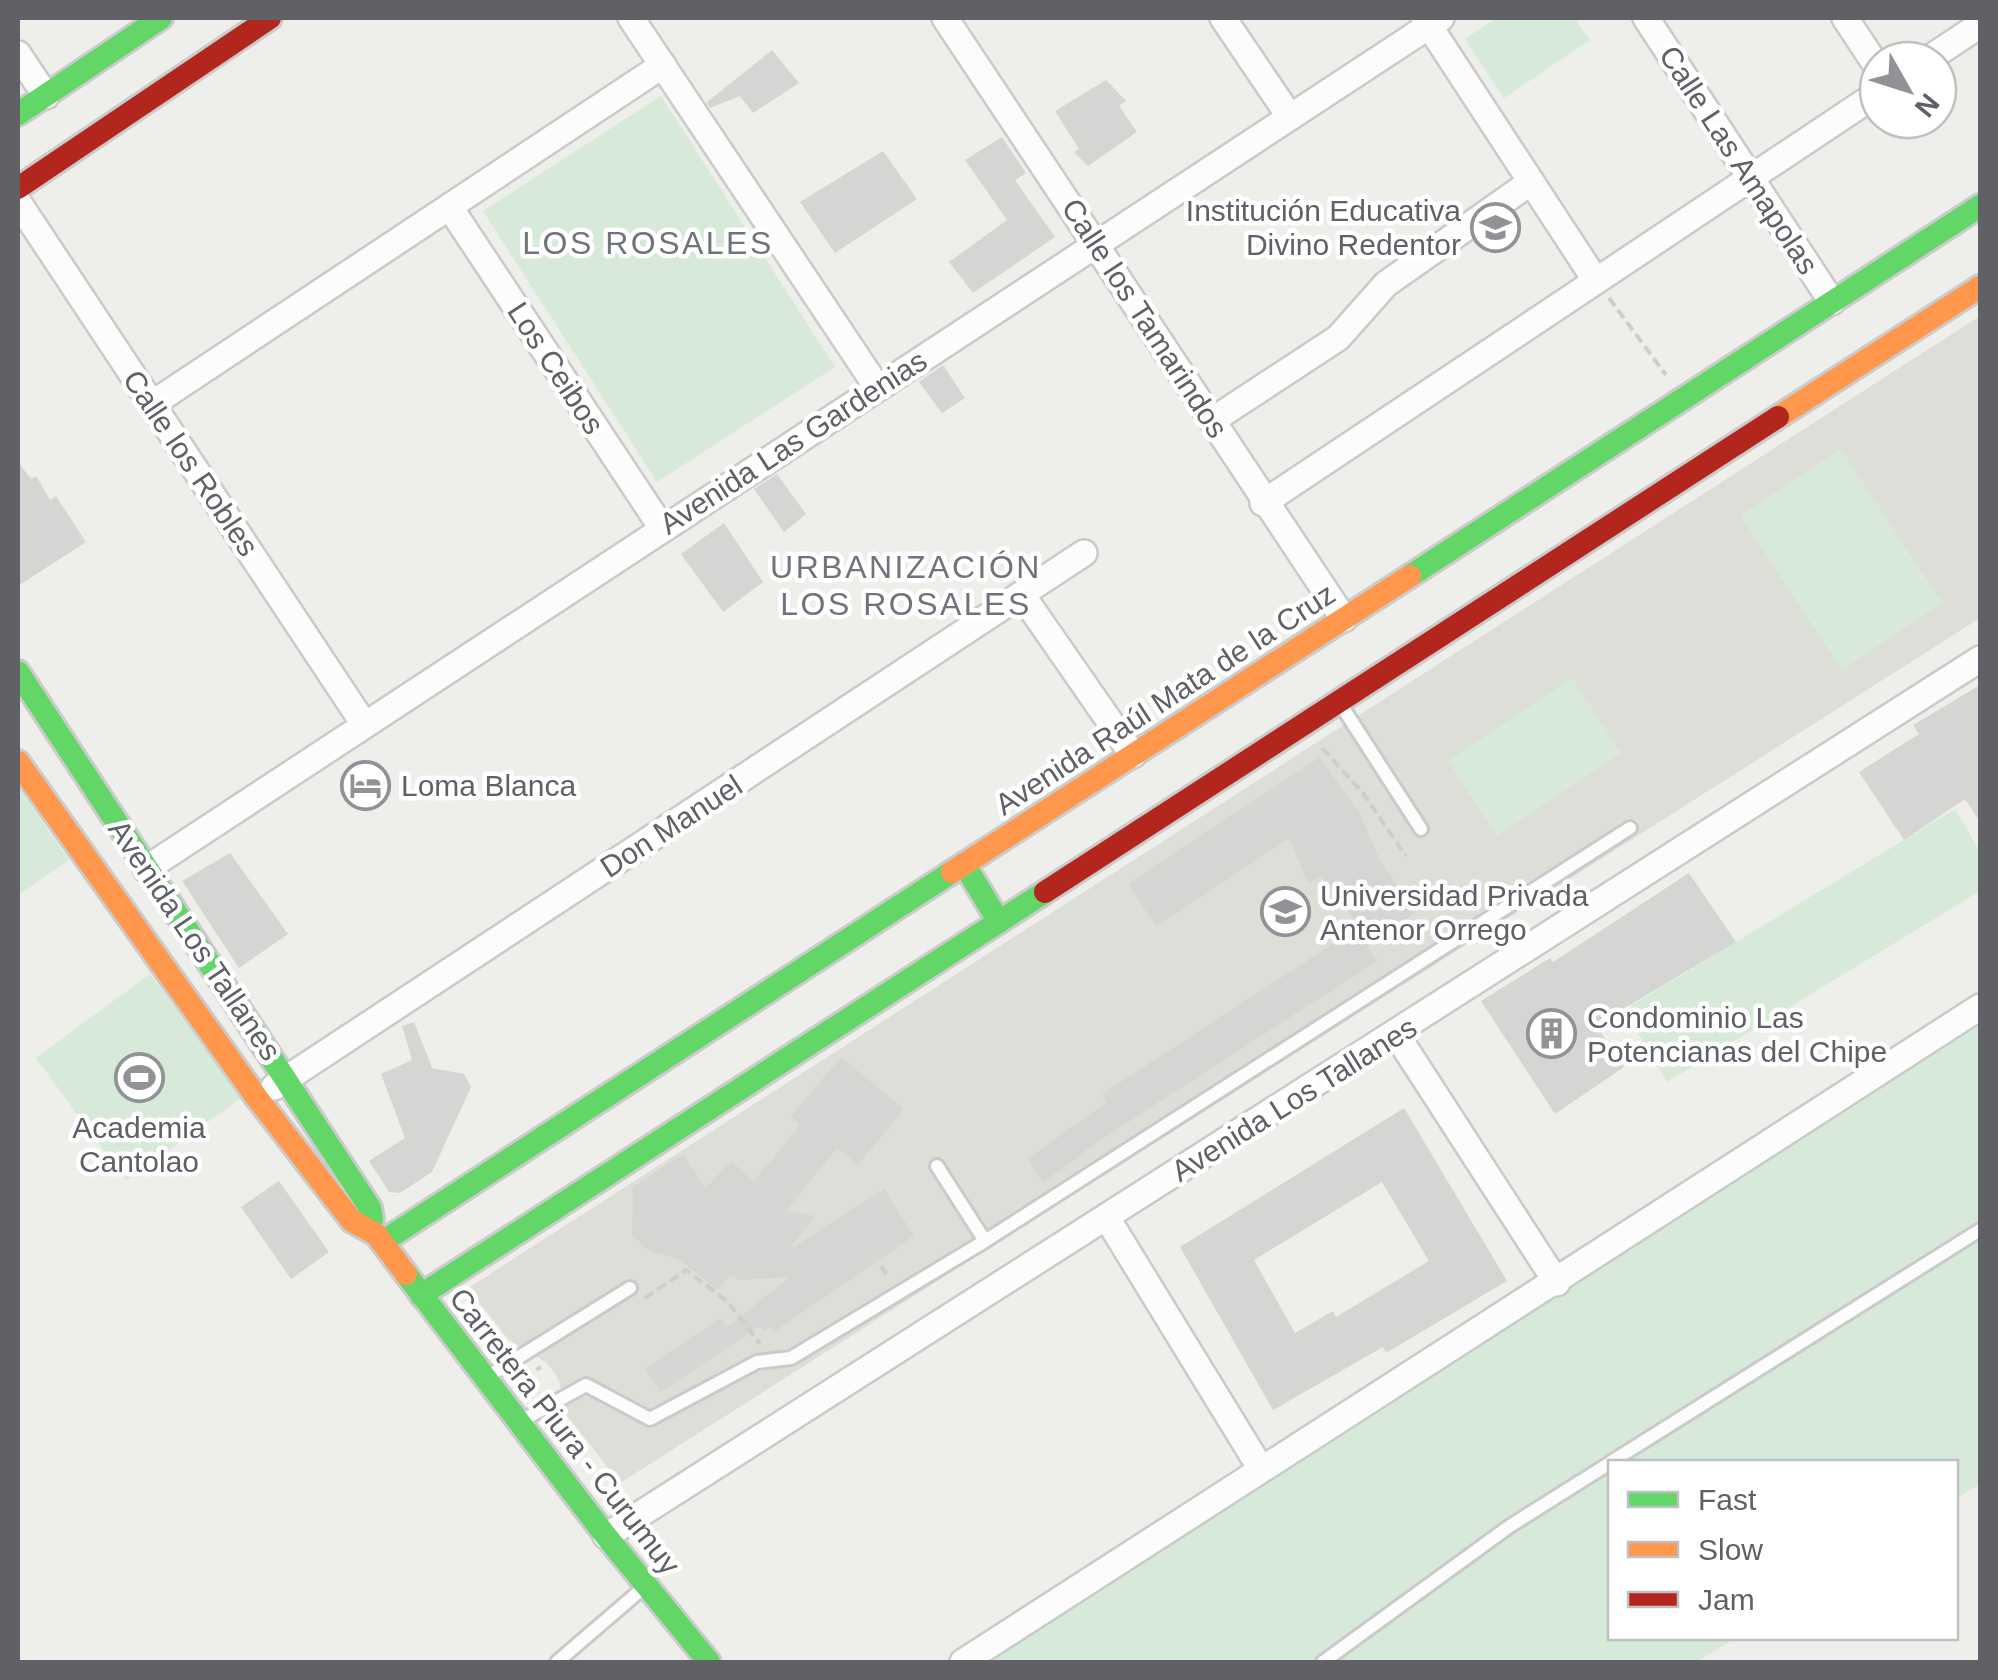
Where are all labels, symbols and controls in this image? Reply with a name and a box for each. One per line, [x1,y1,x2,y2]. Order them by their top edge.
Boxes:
street label: Calle Las Amapolas [1653,40,1825,280]
north arrow [1858,40,1958,140]
text: N [1909,88,1945,123]
street label: Calle los Tamarindos [1055,192,1235,444]
place label: Institución Educativa Divino Redentor [1186,194,1461,261]
school or university icon: Institución Educativa Divino Redentor [1470,201,1522,253]
district label: LOS ROSALES [522,225,774,261]
street label: Los Ceibos [501,296,611,440]
street label: Avenida Las Gardenias [653,343,933,541]
street label: Calle los Robles [117,364,265,562]
district label: URBANIZACIÓN LOS ROSALES [770,549,1042,622]
street label: Avenida Raúl Mata de la Cruz [989,577,1341,821]
hotel icon: Loma Blanca [340,759,392,811]
street label: Don Manuel [594,768,748,884]
place label: Loma Blanca [401,769,576,802]
street label: Avenida Los Tallanes [102,814,288,1066]
place label: Universidad Privada Antenor Orrego [1320,879,1589,946]
school or university icon: Universidad Privada Antenor Orrego [1259,886,1311,938]
place label: Condominio Las Potencianas del Chipe [1587,1001,1887,1068]
building icon: Condominio Las Potencianas del Chipe [1526,1008,1578,1060]
street label: Avenida Los Tallanes [1165,1010,1423,1188]
sports icon: Academia Cantolao [113,1052,165,1104]
place label: Academia Cantolao [72,1111,206,1178]
street label: Carretera Piura - Curumuy [443,1282,687,1580]
legend [1608,1460,1958,1640]
text: Fast [1698,1483,1757,1516]
text: Slow [1698,1533,1763,1566]
text: Jam [1698,1583,1755,1616]

